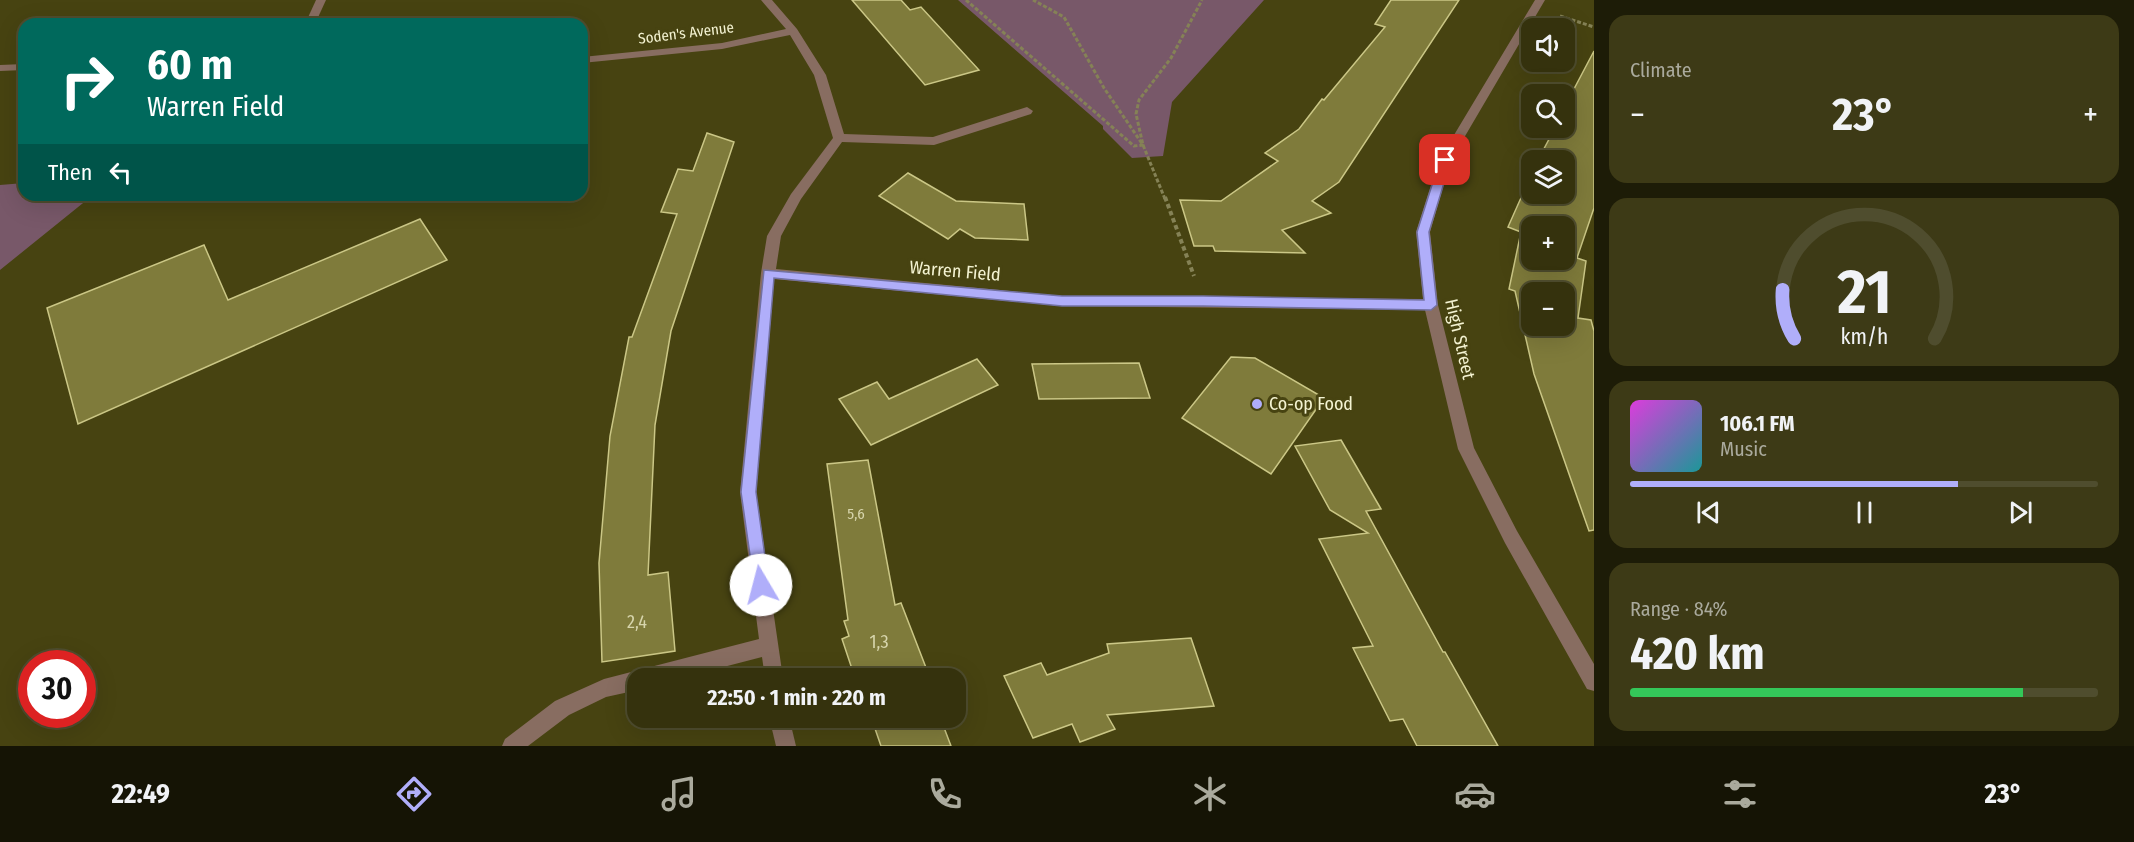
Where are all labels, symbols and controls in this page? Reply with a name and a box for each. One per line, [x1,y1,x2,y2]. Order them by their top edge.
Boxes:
street label: Soden's Avenue [637,18,735,48]
map controls [1521,18,1575,336]
button: sound [1521,18,1575,72]
text: 60 m [147,40,233,90]
icon: right [48,42,126,120]
text: Climate [1630,58,1692,82]
button: search [1521,84,1575,138]
text: 23° [1832,88,1896,142]
text: Warren Field [147,91,284,123]
text: − [1630,95,1645,135]
text: + [2083,95,2098,135]
pin [1419,134,1470,185]
icon: arrive [1428,143,1461,176]
button: layers [1521,150,1575,204]
icon: left [104,156,137,189]
text: Then [48,159,92,186]
button: + [1521,216,1575,270]
text: 21 [1836,255,1891,330]
street label: Warren Field [908,256,1002,286]
button: − [1521,282,1575,336]
street label: High Street [1440,297,1480,381]
text: km/h [1840,324,1888,350]
place label: Co-op Food [1269,393,1353,415]
marker: Co-op Food [1250,397,1264,411]
text: 106.1 FM [1720,410,1795,437]
text: Music [1720,437,1767,461]
icon: previous [1692,496,1725,529]
icon: pause [1848,496,1881,529]
icon: next [2004,496,2037,529]
house number: 5,6 [847,505,865,523]
position arrow [729,553,793,617]
text: Range · 84% [1630,597,1727,621]
house number: 2,4 [627,611,647,633]
text: 420 km [1630,627,1765,681]
house number: 1,3 [869,631,889,653]
speed limit sign: 30 [18,650,96,728]
text: 22:50 · 1 min · 220 m [707,684,886,711]
icon: directions [393,773,435,815]
icon: music [658,773,700,815]
icon: phone [924,773,966,815]
icon: climate [1189,773,1231,815]
icon: car [1454,773,1496,815]
icon: filters [1719,773,1761,815]
text: 22:49 [112,778,170,810]
text: 23° [1984,778,2022,810]

